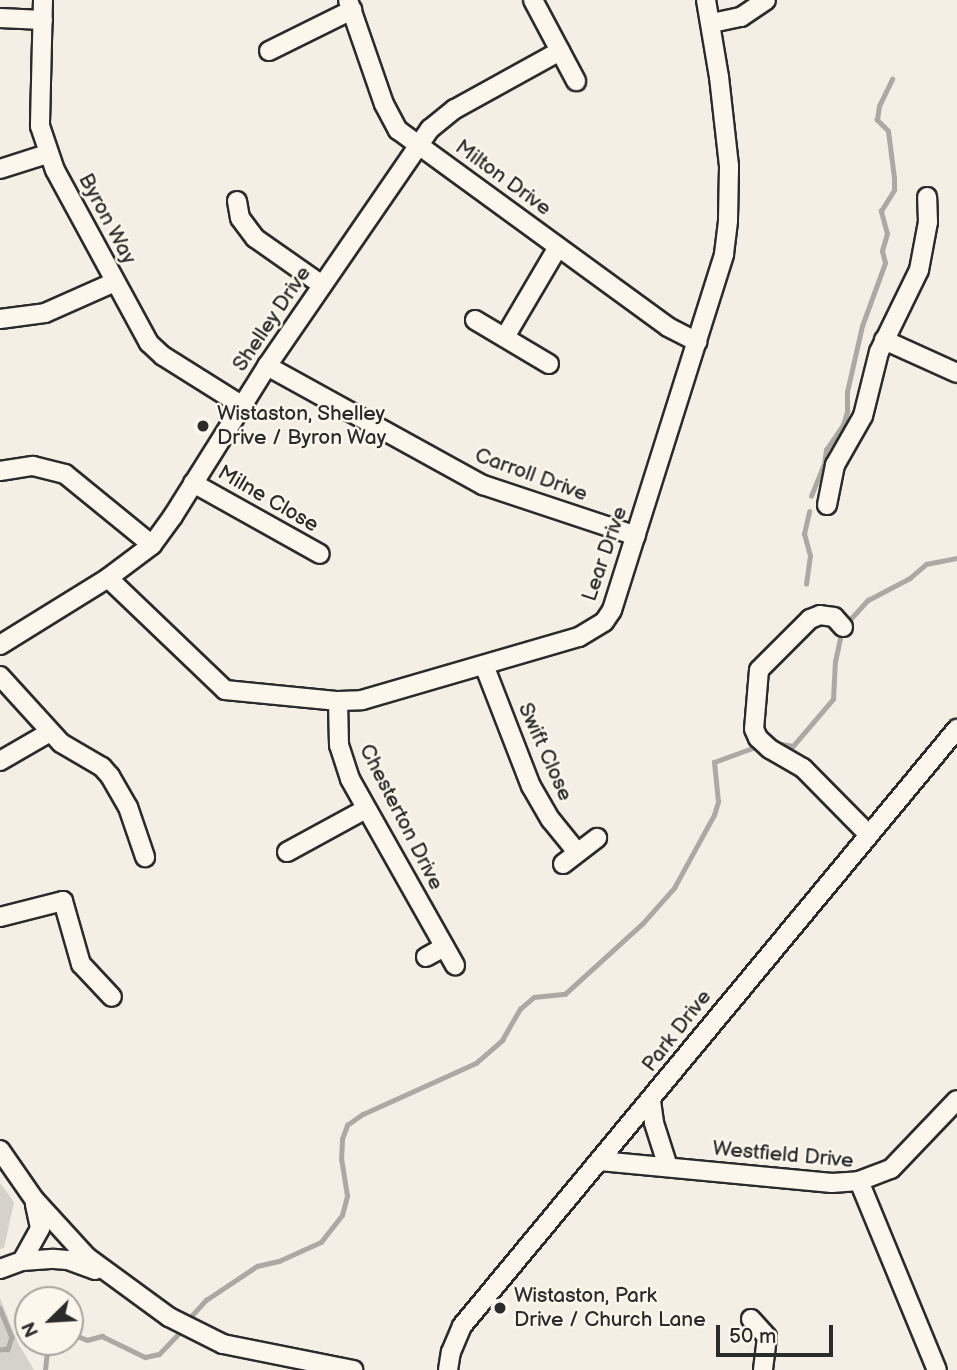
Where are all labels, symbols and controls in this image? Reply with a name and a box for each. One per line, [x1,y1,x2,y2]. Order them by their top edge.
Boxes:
street label: Milton Drive [450,135,556,221]
street label: Byron Way [72,169,142,269]
street label: Shelley Drive [227,261,317,377]
place label: Wistaston, Shelley Drive / Byron Way [217,401,387,451]
marker: Wistaston, Shelley Drive / Byron Way [195,418,211,434]
street label: Carroll Drive [471,443,591,507]
street label: Milne Close [213,460,323,538]
street label: Lear Drive [577,503,633,605]
street label: Swift Close [512,699,578,805]
street label: Chesterton Drive [353,740,449,894]
street label: Park Drive [637,985,717,1077]
street label: Westfield Drive [711,1136,855,1174]
place label: Wistaston, Park Drive / Church Lane [514,1283,706,1333]
north arrow [14,1286,84,1356]
marker: Wistaston, Park Drive / Church Lane [492,1300,508,1316]
scale bar [719,1310,836,1354]
text: N [18,1318,45,1340]
text: 50 m [729,1324,776,1349]

